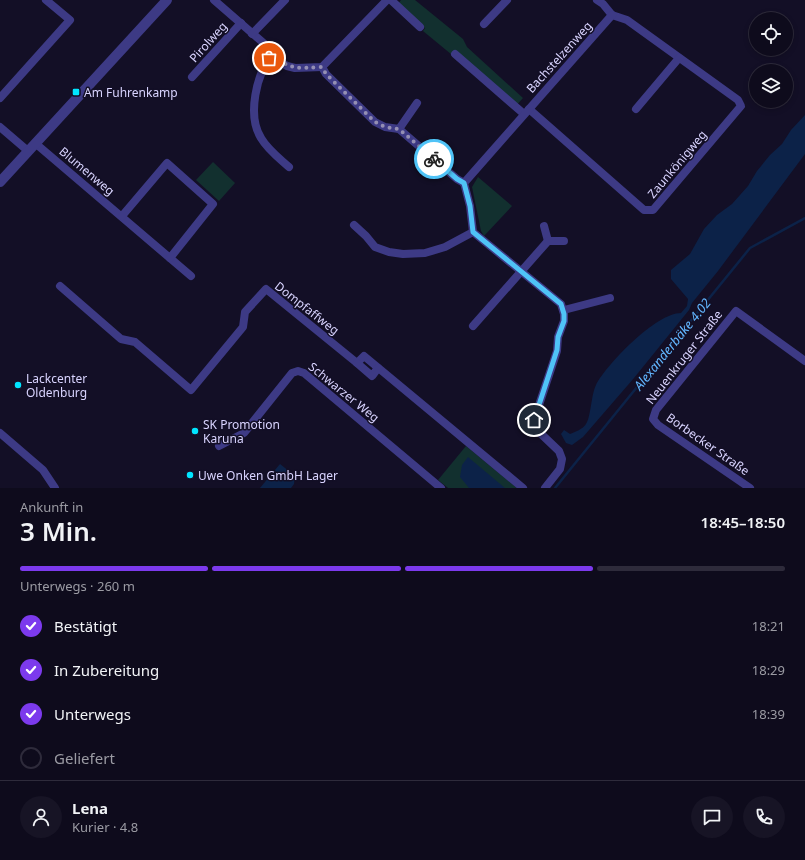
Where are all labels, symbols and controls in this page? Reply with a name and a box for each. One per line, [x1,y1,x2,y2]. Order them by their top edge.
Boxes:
map controls [749,12,793,108]
button: locate [749,12,793,56]
street label: Bachstelzenweg [522,17,596,97]
street label: Pirolweg [185,18,231,66]
pin [252,41,286,75]
icon: bag [258,47,280,69]
button: layers [749,64,793,108]
place label: Am Fuhrenkamp [84,84,178,101]
marker: Am Fuhrenkamp [71,87,81,97]
street label: Zaunkönigweg [644,127,710,201]
courier [414,139,454,179]
street label: Blumenweg [56,143,118,199]
icon: bike [423,148,445,170]
street label: Dompfaffweg [271,277,343,339]
water label: Alexanderbäke 4.02 [629,294,715,394]
street label: Neuenkruger Straße [642,306,726,408]
street label: Schwarzer Weg [305,358,383,426]
place label: Lackcenter Oldenburg [26,370,87,401]
marker: Lackcenter Oldenburg [13,380,23,390]
pin [517,403,551,437]
icon: home [523,409,545,431]
street label: Borbecker Straße [663,409,753,479]
place label: SK Promotion Karuna [203,416,280,447]
marker: SK Promotion Karuna [190,426,200,436]
place label: Uwe Onken GmbH Lager [198,467,338,484]
marker: Uwe Onken GmbH Lager [185,470,195,480]
text: Ankunft in [20,498,83,516]
text: 18:45–18:50 [701,512,785,532]
text: 3 Min. [20,513,97,549]
text: Unterwegs · 260 m [20,577,135,595]
icon: check [20,615,42,637]
text: Bestätigt [54,616,117,636]
text: 18:21 [752,617,785,635]
icon: check [20,659,42,681]
text: In Zubereitung [54,660,159,680]
text: 18:29 [752,661,785,679]
icon: check [20,703,42,725]
text: Unterwegs [54,704,131,724]
text: 18:39 [752,705,785,723]
text: Geliefert [54,748,115,768]
button: person [20,796,62,838]
button: chat [691,796,733,838]
button: phone [743,796,785,838]
text: Lena [72,798,108,818]
text: Kurier · 4.8 [72,818,138,836]

